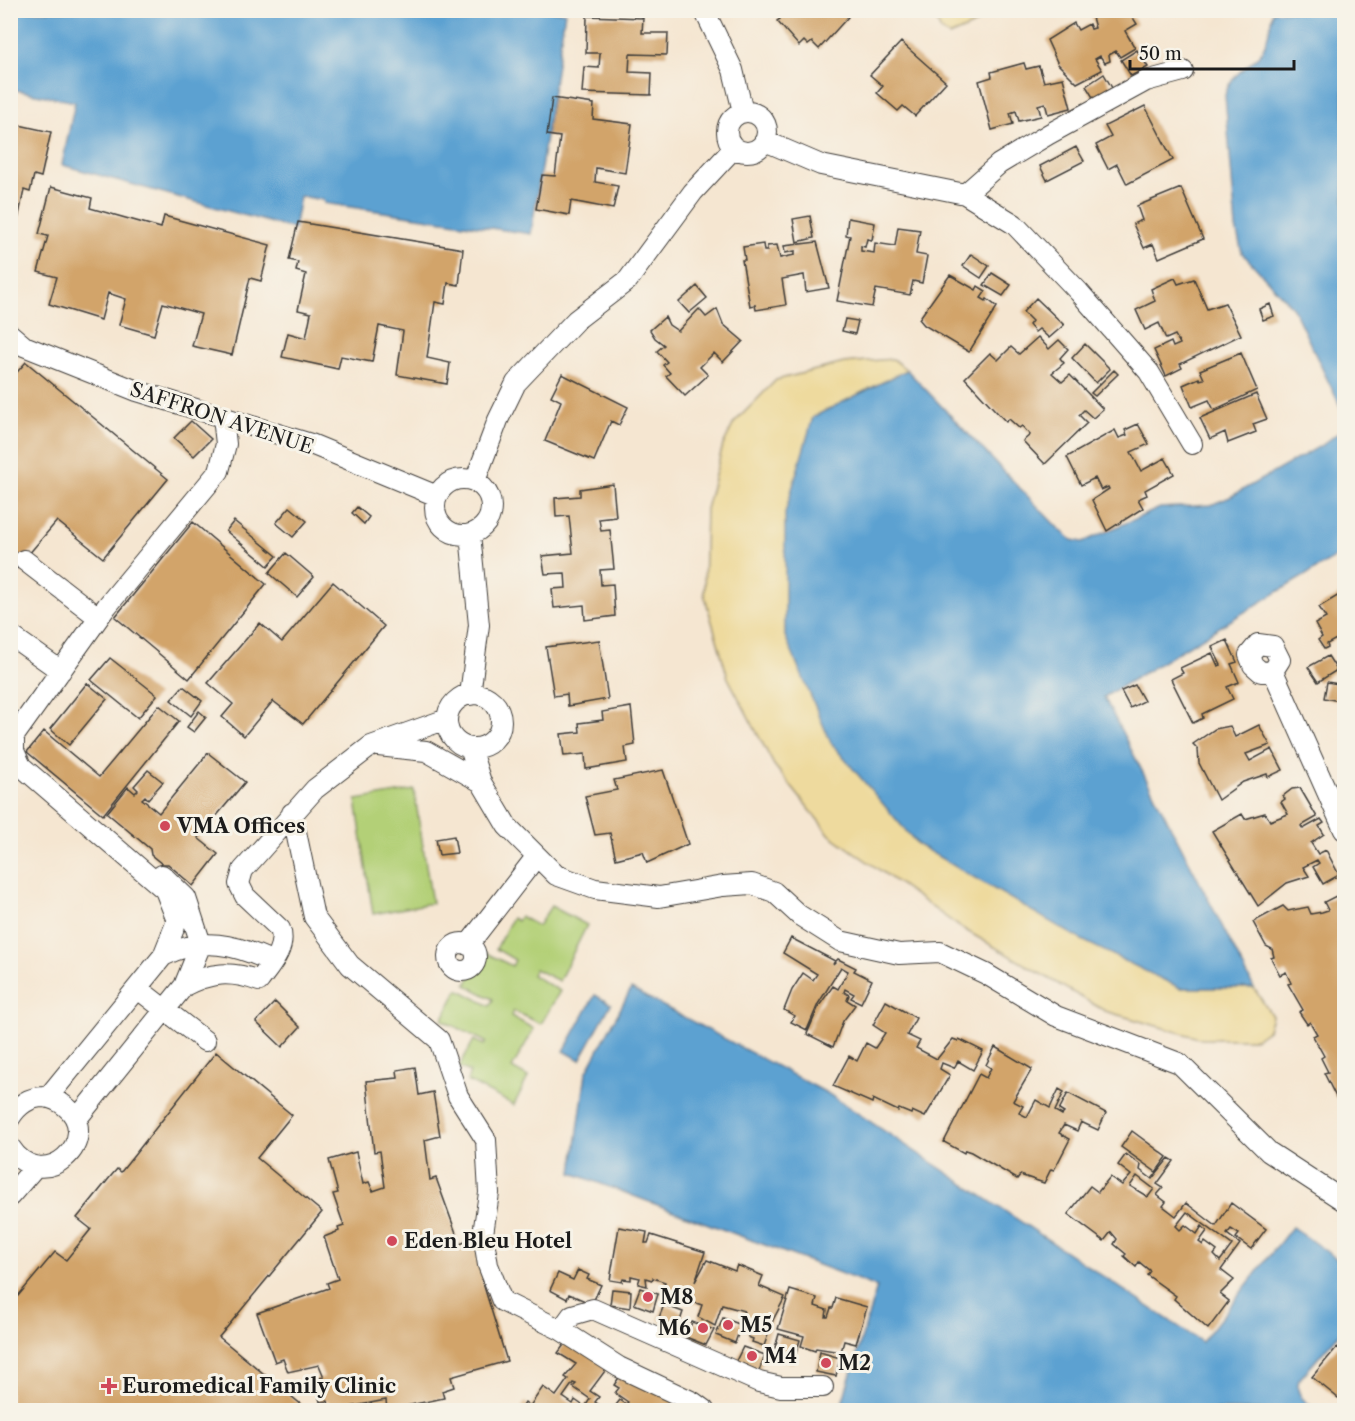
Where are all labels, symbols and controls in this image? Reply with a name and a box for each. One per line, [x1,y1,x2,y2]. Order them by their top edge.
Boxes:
scale bar [1130,33,1294,71]
text: 50 m [1139,43,1182,65]
street label: SAFFRON AVENUE [127,377,317,459]
place label: VMA Offices [176,814,305,838]
marker: VMA Offices [158,819,172,833]
place label: Eden Bleu Hotel [404,1229,572,1253]
marker: Eden Bleu Hotel [385,1234,399,1248]
place label: M8 [660,1285,694,1309]
marker: M8 [641,1290,655,1304]
place label: M5 [740,1313,772,1337]
place label: M6 [658,1316,691,1340]
marker: M5 [721,1318,735,1332]
marker: M6 [696,1321,710,1335]
place label: M4 [764,1344,797,1368]
marker: M4 [745,1349,759,1363]
place label: M2 [838,1351,871,1375]
marker: M2 [819,1356,833,1370]
place label: Euromedical Family Clinic [122,1374,396,1398]
marker: Euromedical Family Clinic [100,1377,118,1395]

